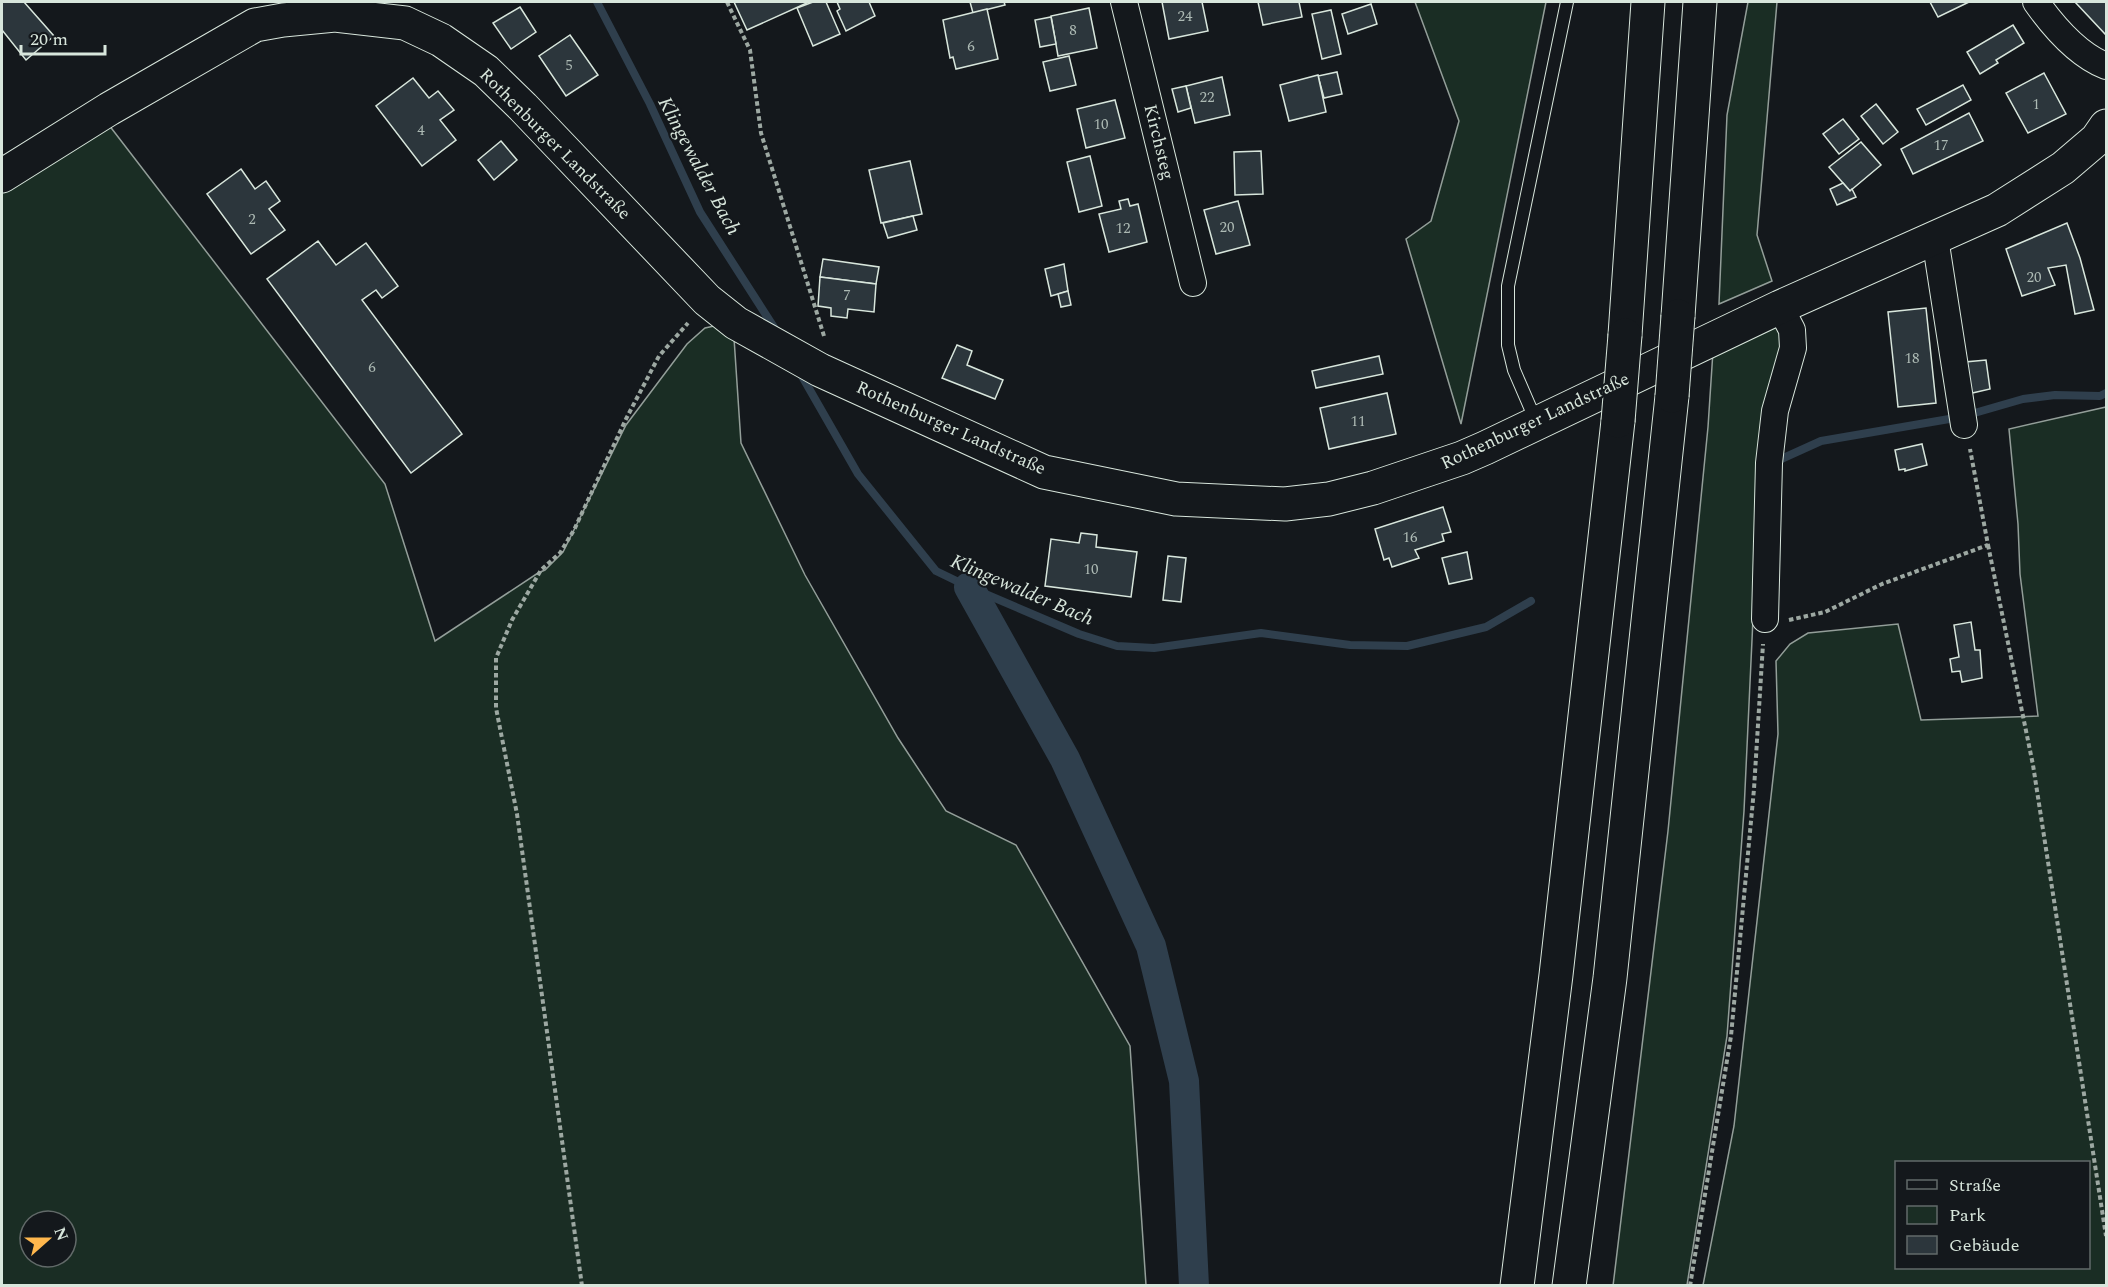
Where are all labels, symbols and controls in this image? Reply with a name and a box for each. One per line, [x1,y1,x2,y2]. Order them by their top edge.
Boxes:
house number: 24 [1177,5,1193,28]
scale bar [21,18,105,56]
house number: 8 [1069,19,1077,42]
text: 20 m [30,26,68,53]
house number: 6 [967,35,975,58]
house number: 5 [565,54,573,77]
street label: Rothenburger Landstraße [473,62,637,226]
house number: 22 [1199,86,1215,109]
water label: Klingewalder Bach [650,91,748,241]
house number: 1 [2032,93,2040,116]
street label: Kirchsteg [1137,101,1181,183]
house number: 10 [1093,113,1109,136]
house number: 4 [417,119,425,142]
house number: 17 [1933,134,1949,157]
house number: 2 [248,208,256,231]
house number: 20 [1219,216,1235,239]
house number: 12 [1115,217,1131,240]
house number: 20 [2026,266,2042,289]
house number: 7 [843,284,851,307]
house number: 18 [1904,347,1920,370]
house number: 6 [368,356,376,379]
street label: Rothenburger Landstraße [1436,365,1634,477]
street label: Rothenburger Landstraße [852,374,1050,482]
house number: 11 [1350,410,1366,433]
house number: 16 [1402,526,1418,549]
water label: Klingewalder Bach [946,546,1098,634]
house number: 10 [1083,558,1099,581]
legend [1895,1161,2090,1269]
text: Straße [1949,1172,2001,1199]
text: Park [1949,1202,1986,1229]
north arrow [18,1209,78,1269]
text: N [48,1224,75,1244]
text: Gebäude [1949,1232,2019,1259]

